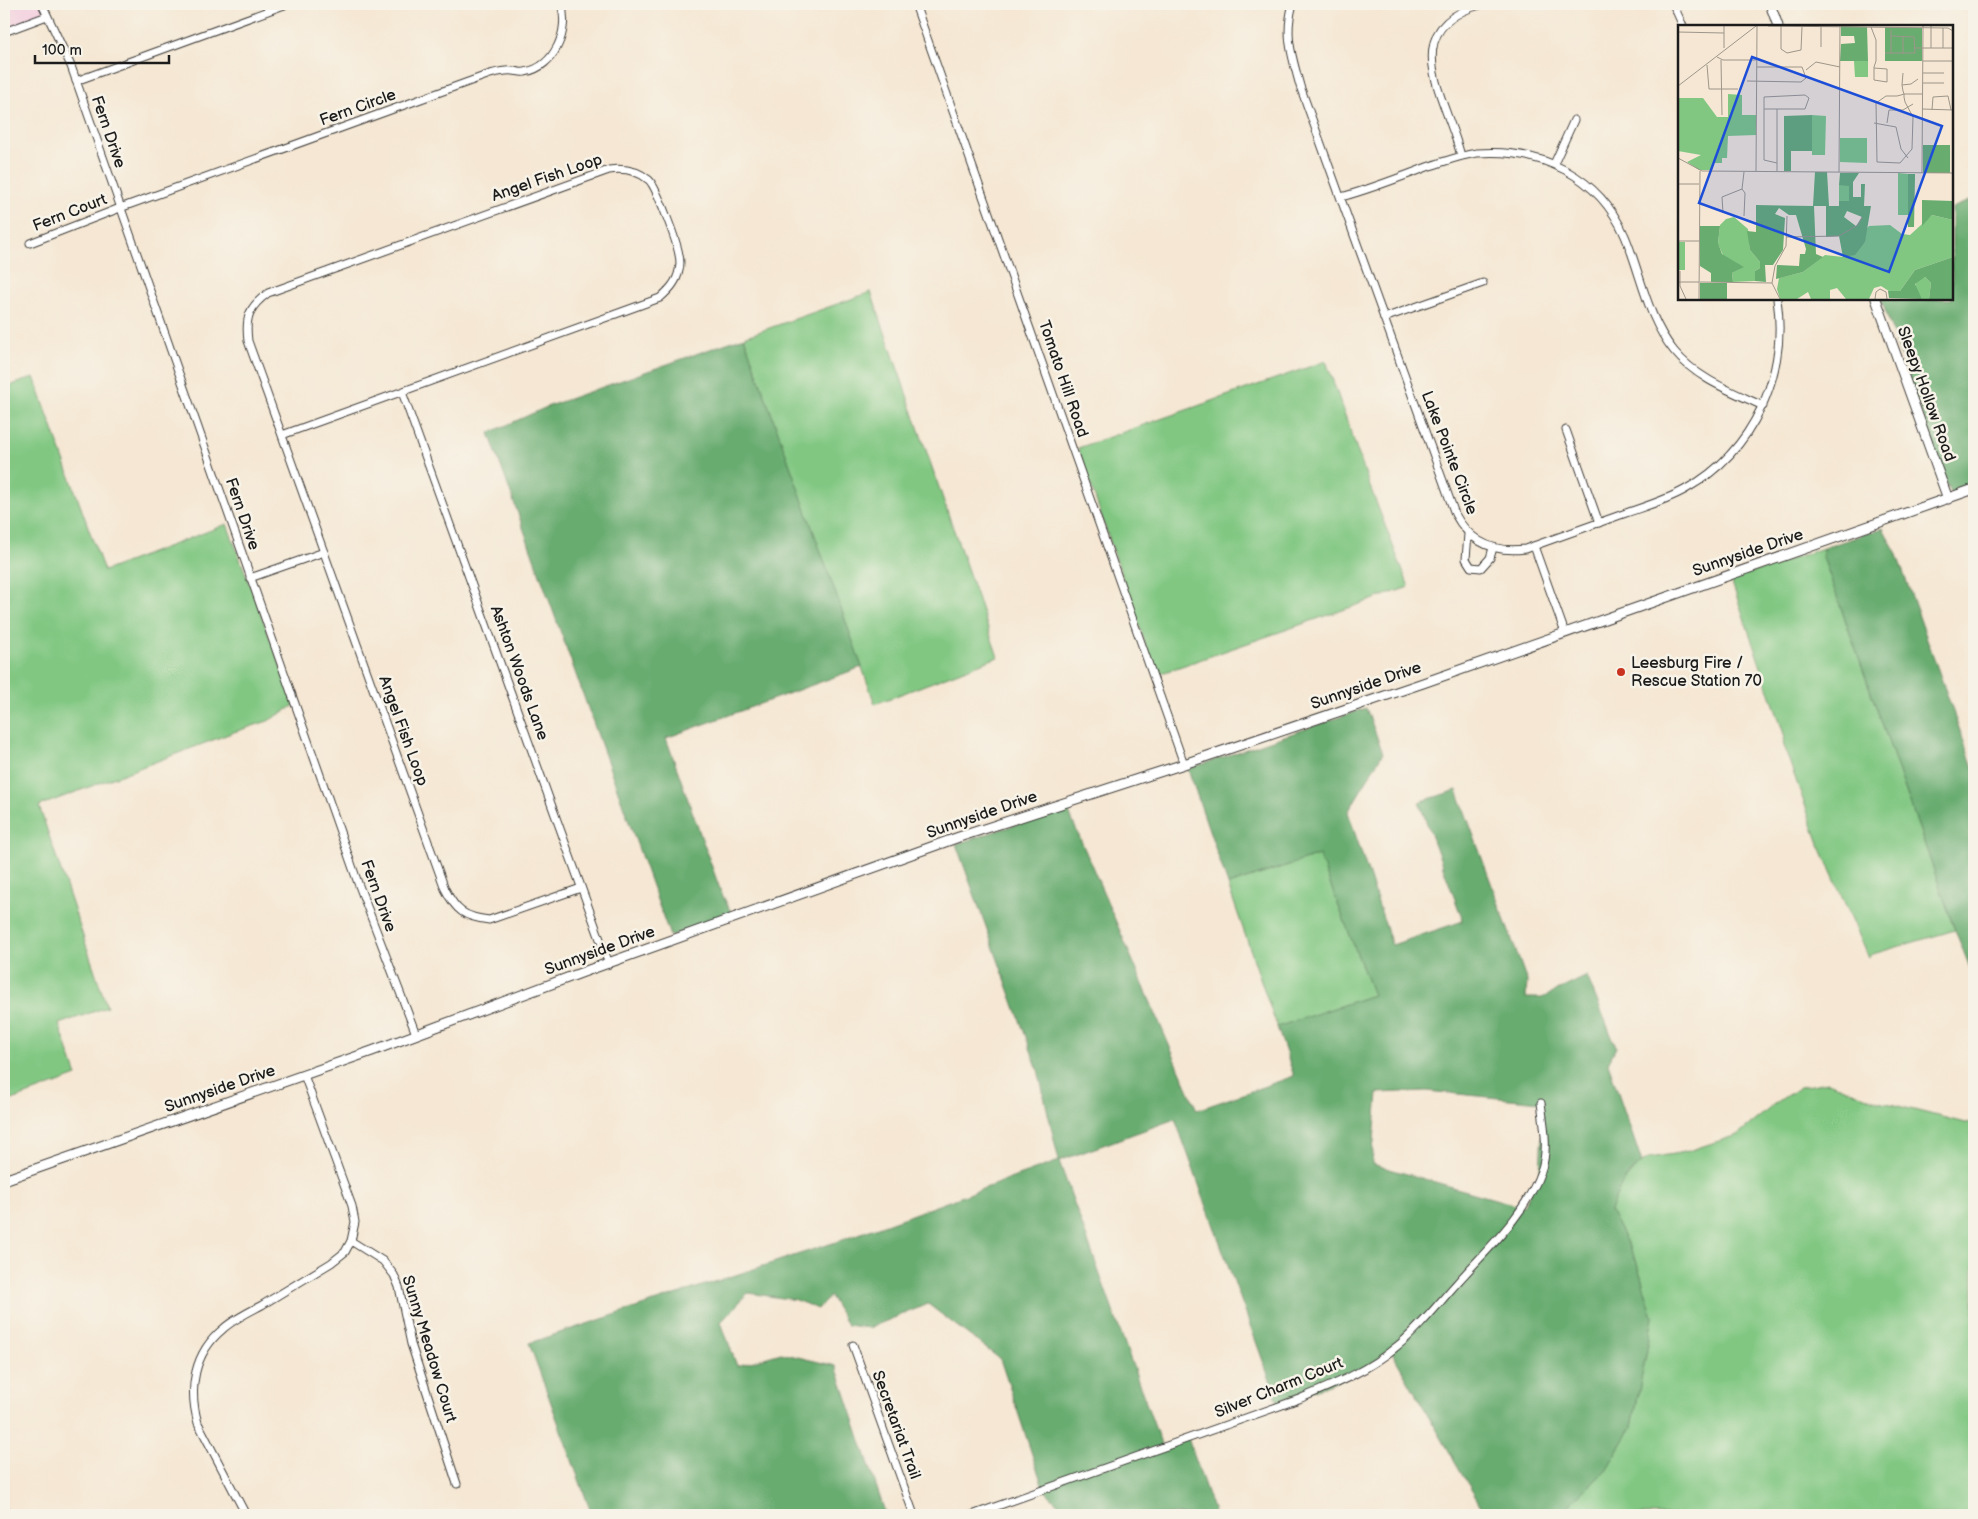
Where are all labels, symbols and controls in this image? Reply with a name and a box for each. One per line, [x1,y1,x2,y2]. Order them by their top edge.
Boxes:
inset map [1678,25,1953,300]
scale bar [35,32,169,64]
text: 100 m [42,41,82,60]
street label: Fern Circle [317,85,399,131]
street label: Fern Drive [87,93,129,171]
street label: Angel Fish Loop [489,150,605,206]
street label: Fern Court [30,190,110,236]
street label: Tomato Hill Road [1034,318,1092,440]
street label: Sleepy Hollow Road [1893,324,1959,464]
street label: Lake Pointe Circle [1417,389,1481,518]
street label: Fern Drive [221,475,263,553]
street label: Sunnyside Drive [1690,525,1806,581]
street label: Ashton Woods Lane [486,603,552,743]
place label: Leesburg Fire / Rescue Station 70 [1631,654,1762,691]
street label: Sunnyside Drive [1308,658,1424,714]
marker: Leesburg Fire / Rescue Station 70 [1615,666,1627,678]
street label: Angel Fish Loop [374,673,432,789]
street label: Sunnyside Drive [924,787,1040,843]
street label: Fern Drive [356,857,400,935]
street label: Sunnyside Drive [542,922,658,980]
street label: Sunnyside Drive [162,1061,278,1117]
street label: Sunny Meadow Court [398,1273,460,1425]
street label: Silver Charm Court [1212,1354,1346,1422]
street label: Secretariat Trail [868,1368,924,1482]

